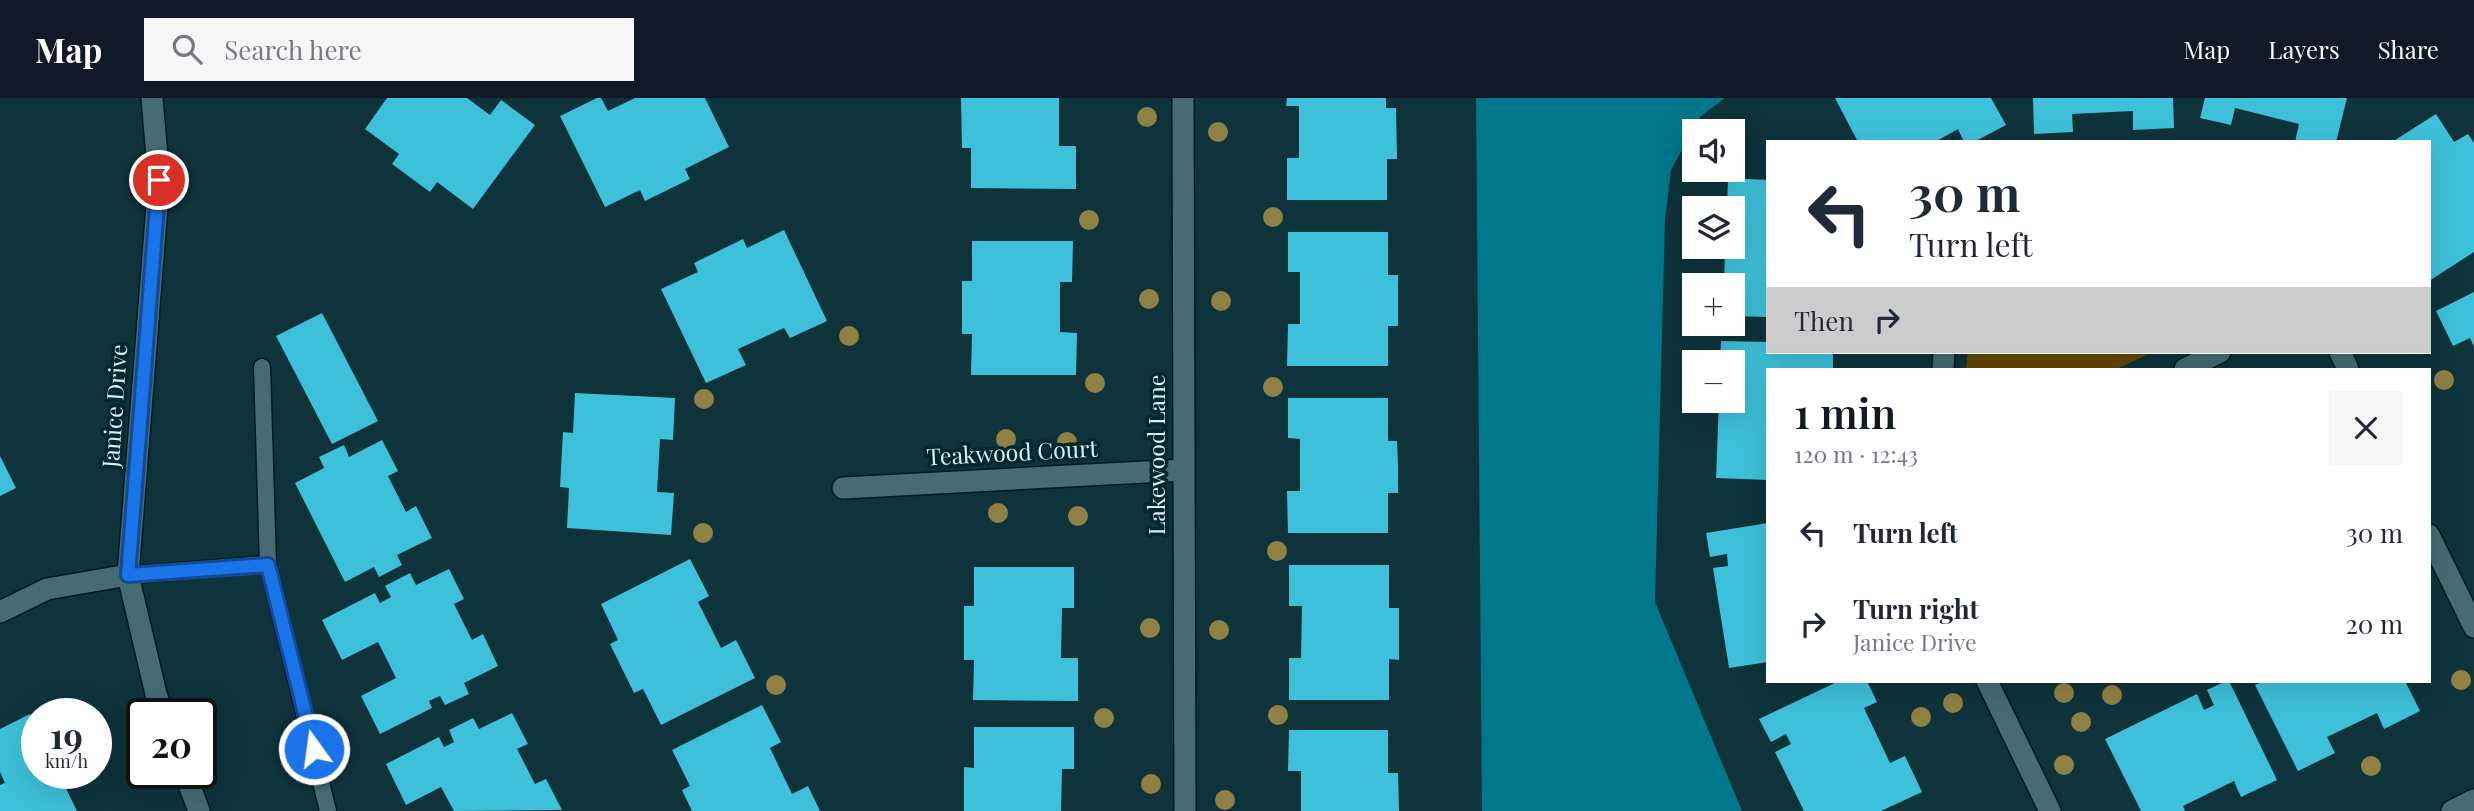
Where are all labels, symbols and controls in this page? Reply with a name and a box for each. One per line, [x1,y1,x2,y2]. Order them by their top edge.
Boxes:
search box [144,18,634,81]
text: Map [35,27,102,71]
icon: search [168,30,206,68]
text: Search here [224,32,362,67]
text: Map [2184,33,2230,65]
text: Layers [2268,33,2340,65]
text: Share [2378,33,2439,65]
map controls [1682,119,1745,413]
button: sound [1682,119,1745,182]
pin [129,150,189,210]
text: 30 m [1909,159,2020,224]
icon: arrive [140,161,178,199]
icon: left [1794,168,1885,259]
button: layers [1682,196,1745,259]
text: Turn left [1909,222,2033,265]
button: + [1682,273,1745,336]
icon: right [1868,301,1906,339]
text: Then [1794,303,1854,338]
street label: Janice Drive [94,343,133,470]
button: − [1682,350,1745,413]
street label: Lakewood Lane [1140,375,1171,535]
text: 1 min [1794,384,1896,440]
button: close [2329,391,2403,465]
street label: Teakwood Court [926,432,1099,471]
text: 120 m · 12:43 [1794,438,1918,469]
icon: left [1794,514,1832,552]
text: Turn left [1853,515,1958,550]
text: 30 m [2346,515,2403,550]
text: Turn right [1853,591,1979,626]
icon: right [1794,605,1832,643]
text: 20 m [2345,606,2403,641]
text: Janice Drive [1853,626,1977,657]
speed limit sign: 20 [126,698,217,789]
text: 19 [50,711,83,758]
position arrow [277,712,351,786]
text: km/h [45,749,88,773]

